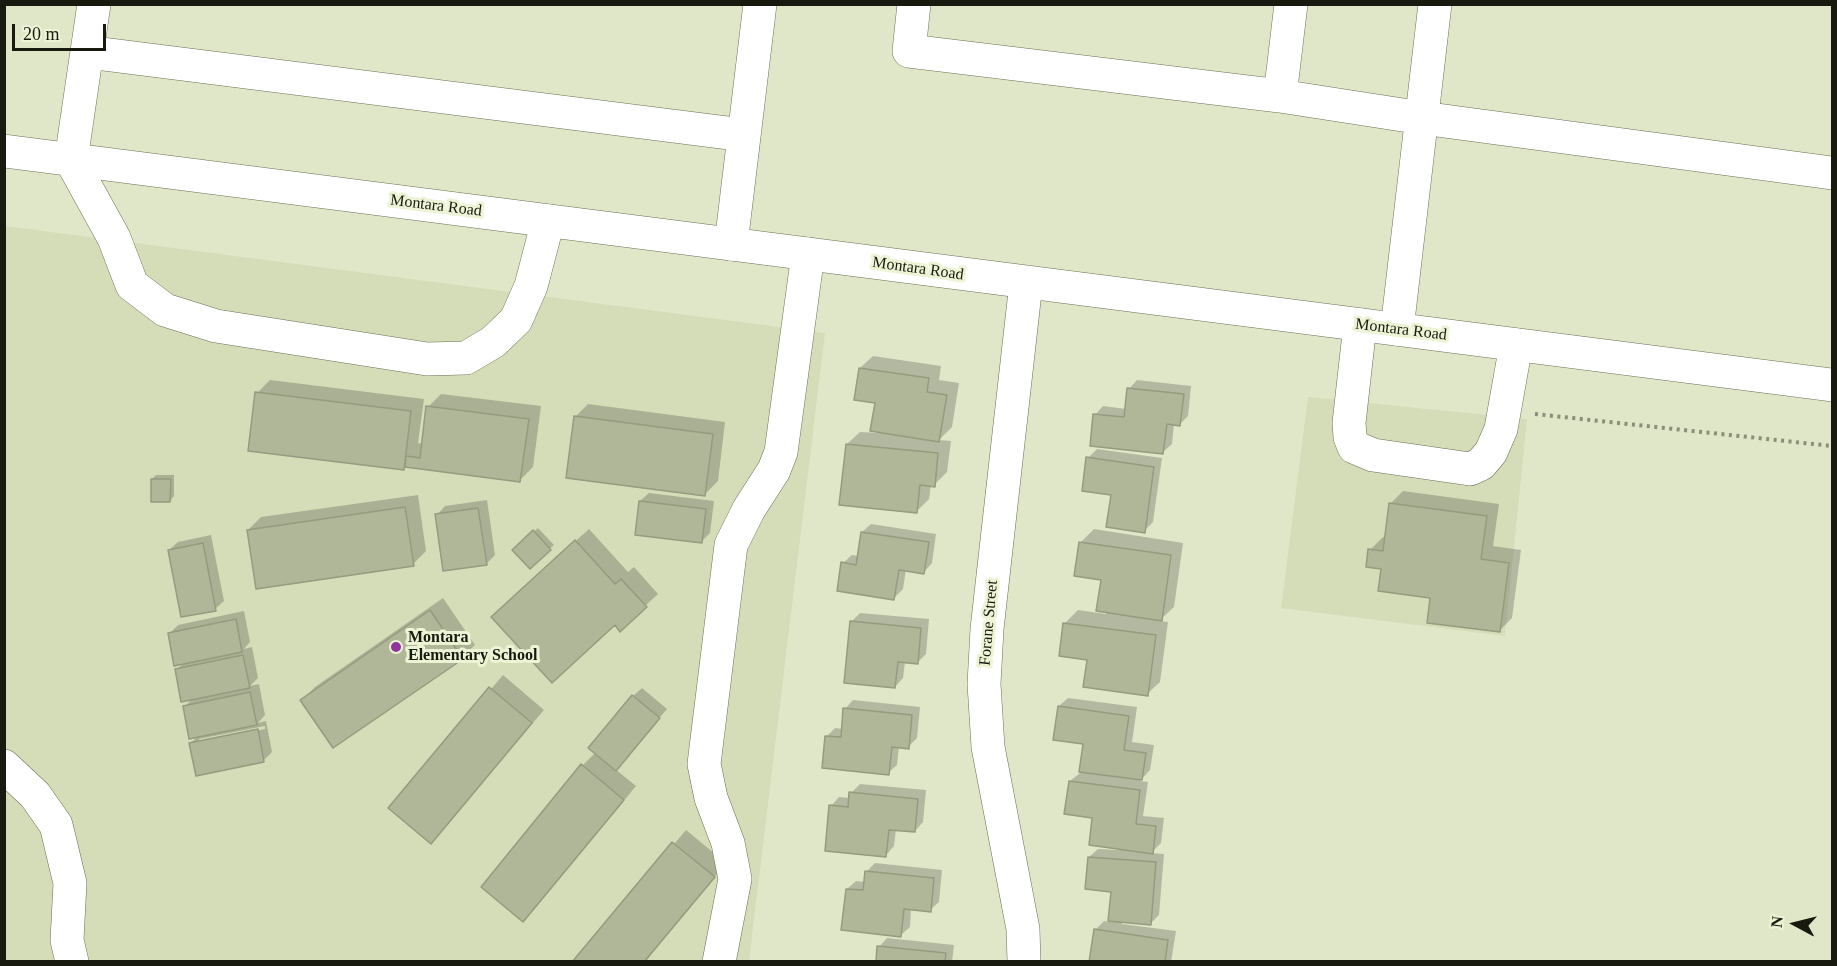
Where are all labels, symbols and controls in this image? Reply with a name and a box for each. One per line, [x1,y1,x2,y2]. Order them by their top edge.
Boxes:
scale bar [15,12,110,50]
text: 20 m [23,24,60,44]
street label: Montara Road [389,191,483,221]
street label: Montara Road [871,253,965,285]
street label: Montara Road [1354,315,1448,345]
street label: Forane Street [976,579,1002,667]
place label: Montara Elementary School [408,628,537,666]
marker: Montara Elementary School [389,640,403,654]
north arrow [1765,894,1825,954]
text: N [1767,915,1786,929]

